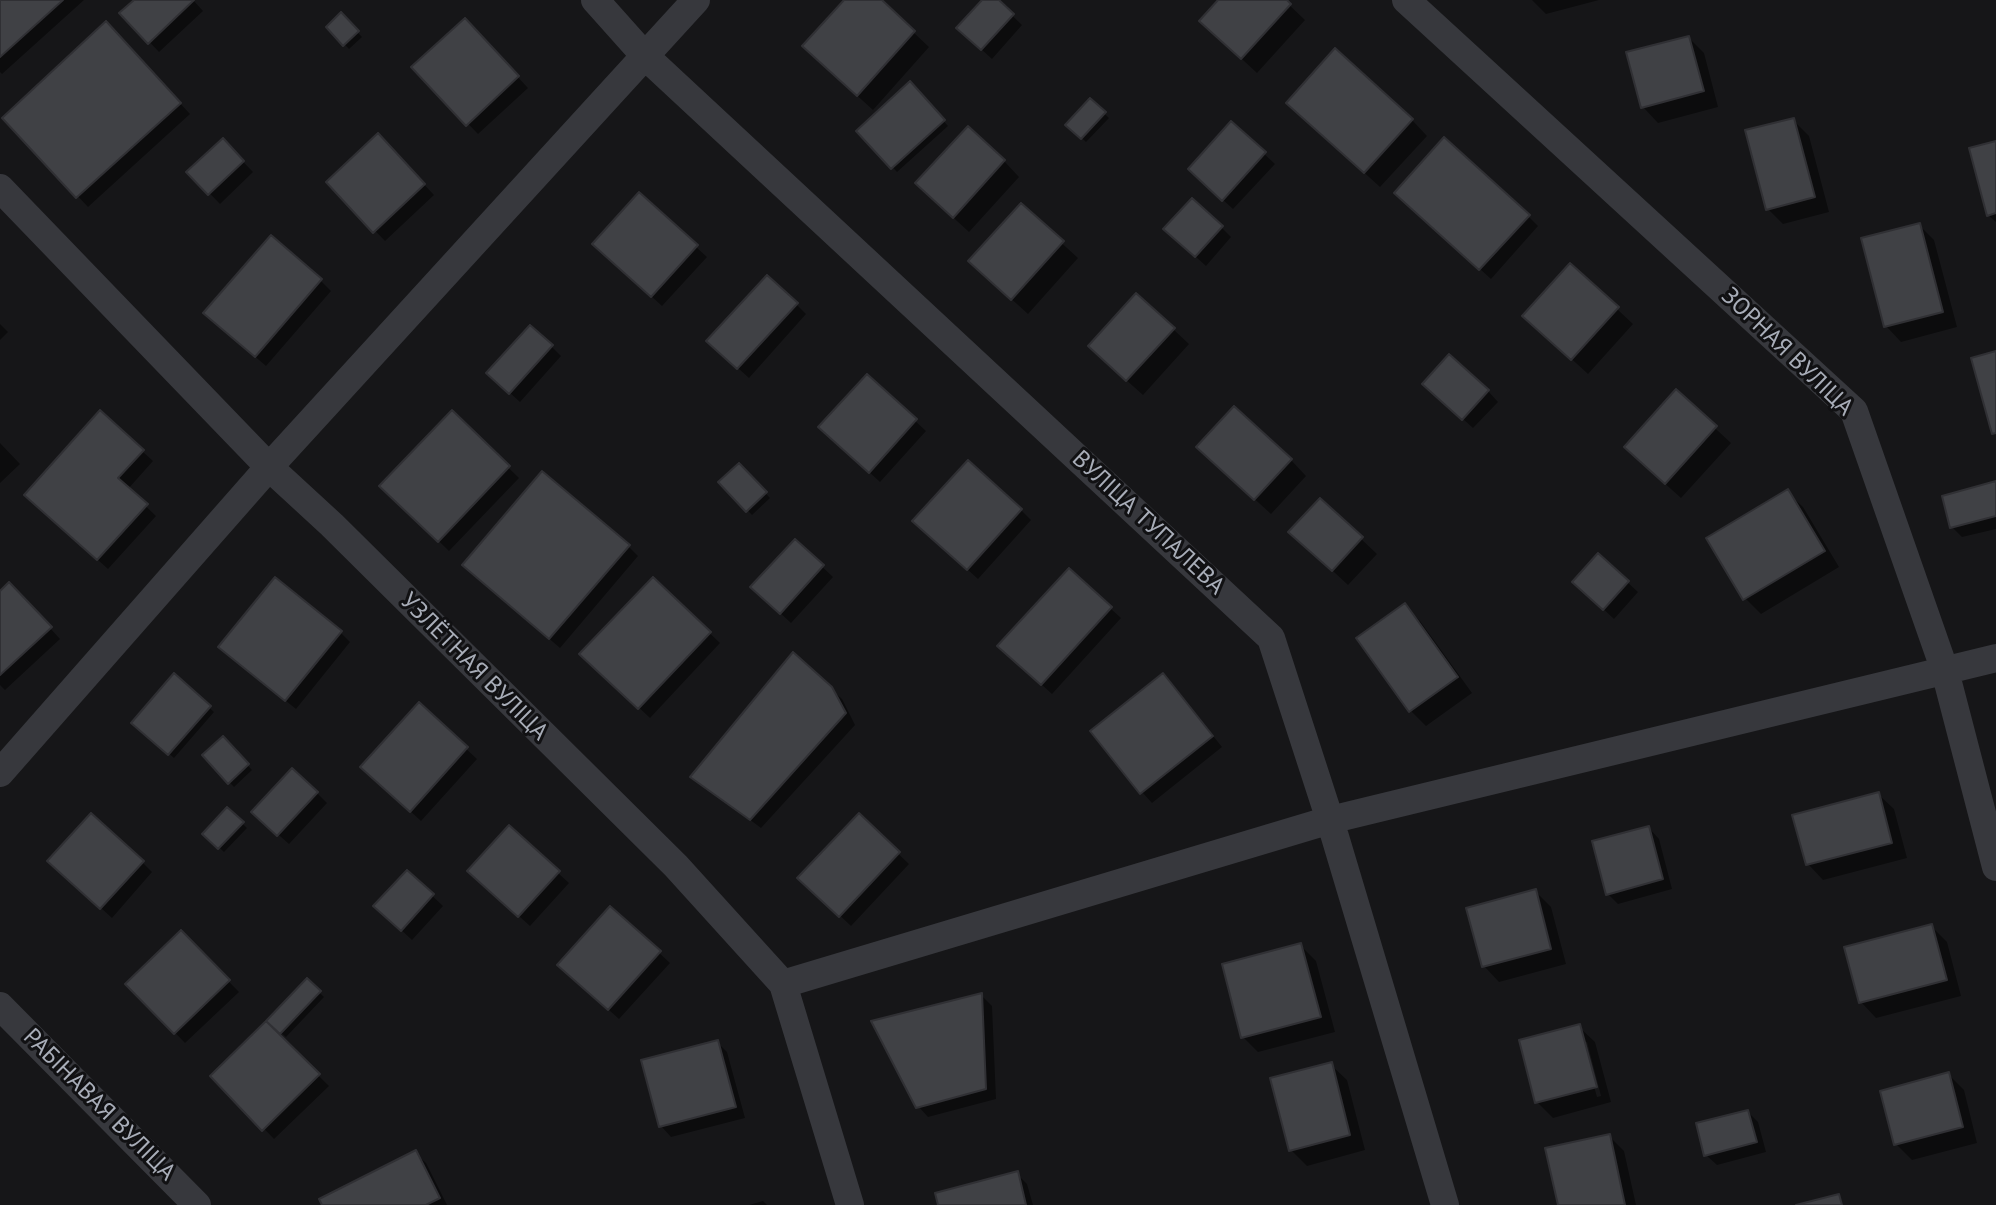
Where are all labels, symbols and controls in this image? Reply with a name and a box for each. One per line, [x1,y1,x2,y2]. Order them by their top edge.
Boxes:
street label: ЗОРНАЯ ВУЛІЦА [1715,282,1859,422]
street label: ВУЛІЦА ТУПАЛЕВА [1066,445,1230,601]
street label: УЗЛЁТНАЯ ВУЛІЦА [394,587,554,747]
street label: РАБІНАВАЯ ВУЛІЦА [17,1023,181,1187]

